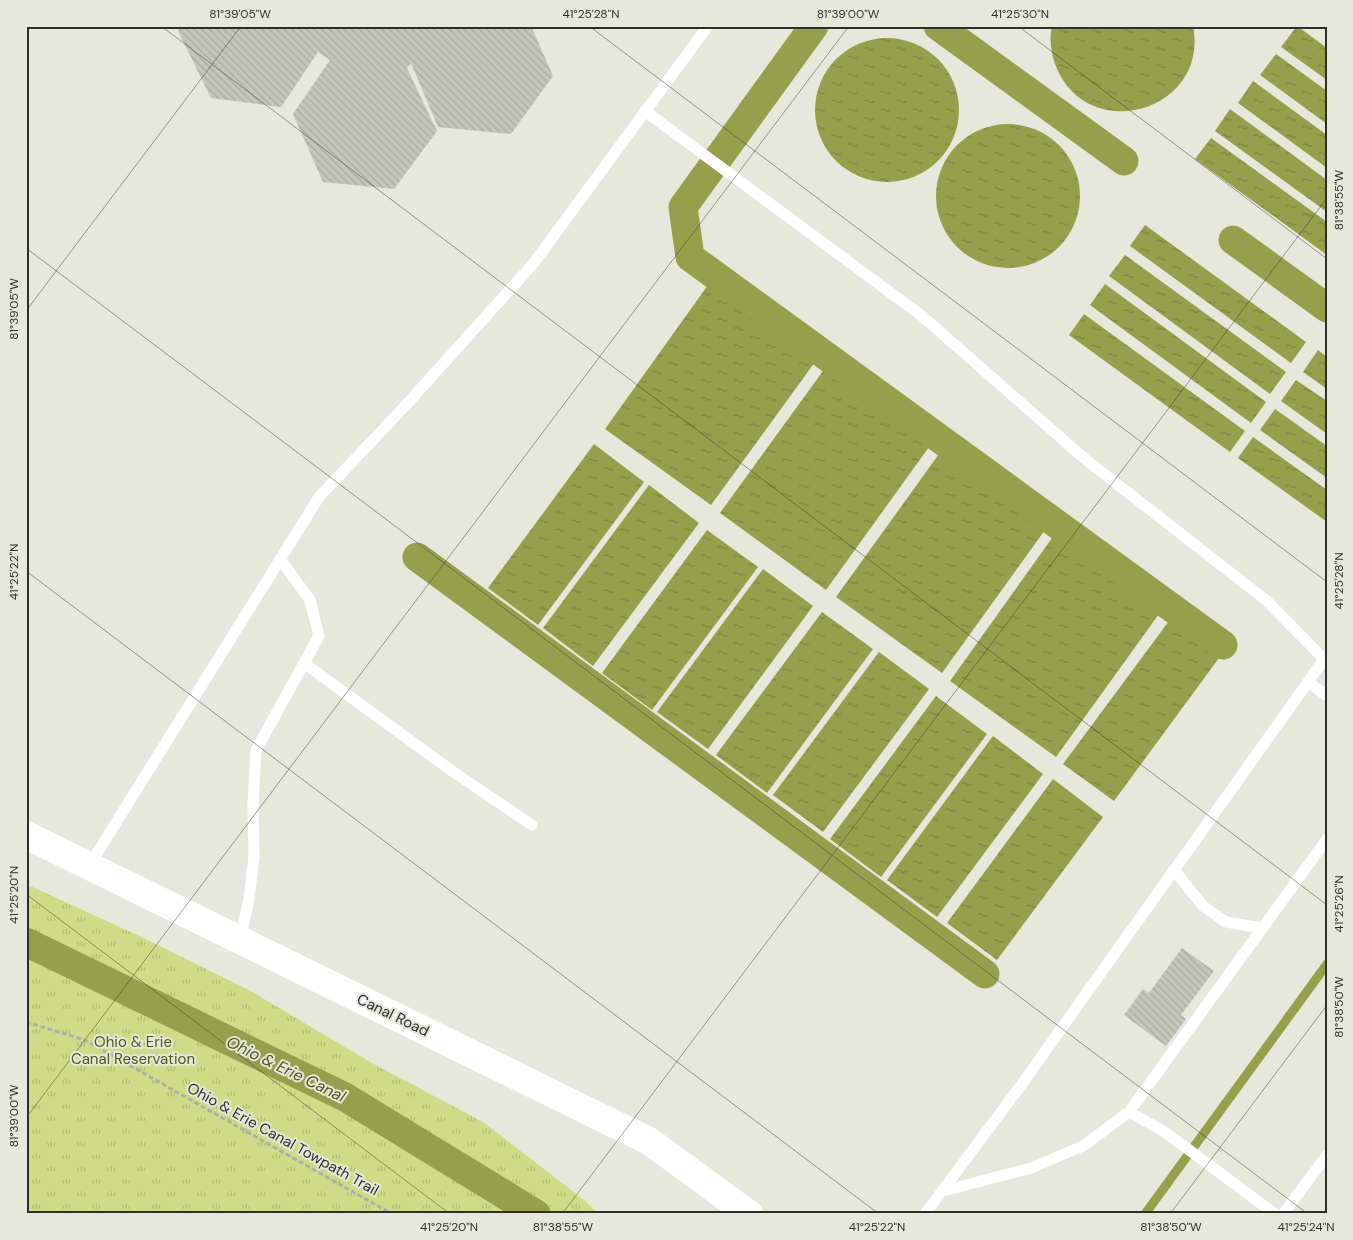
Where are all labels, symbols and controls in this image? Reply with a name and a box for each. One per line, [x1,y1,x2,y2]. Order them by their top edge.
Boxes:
text: 81°39'05"W [209,6,271,22]
text: 41°25'28"N [563,6,619,22]
text: 81°39'00"W [817,6,880,22]
text: 41°25'30"N [991,6,1049,22]
text: 81°38'55"W [1331,169,1347,230]
text: 81°39'05"W [6,278,22,340]
text: 41°25'22"N [6,544,22,600]
text: 41°25'28"N [1331,553,1347,609]
text: 41°25'20"N [6,866,22,924]
text: 41°25'26"N [1331,875,1347,933]
text: 81°38'50"W [1331,976,1347,1038]
street label: Canal Road [354,989,432,1041]
water label: Ohio & Erie Canal [223,1031,349,1107]
park label: Ohio & Erie Canal Reservation [71,1032,195,1069]
street label: Ohio & Erie Canal Towpath Trail [184,1078,382,1200]
text: 81°39'00"W [6,1084,22,1147]
text: 41°25'20"N [420,1219,478,1235]
text: 81°38'55"W [533,1219,594,1235]
text: 41°25'22"N [849,1219,905,1235]
text: 81°38'50"W [1140,1219,1202,1235]
text: 41°25'24"N [1278,1219,1334,1235]

